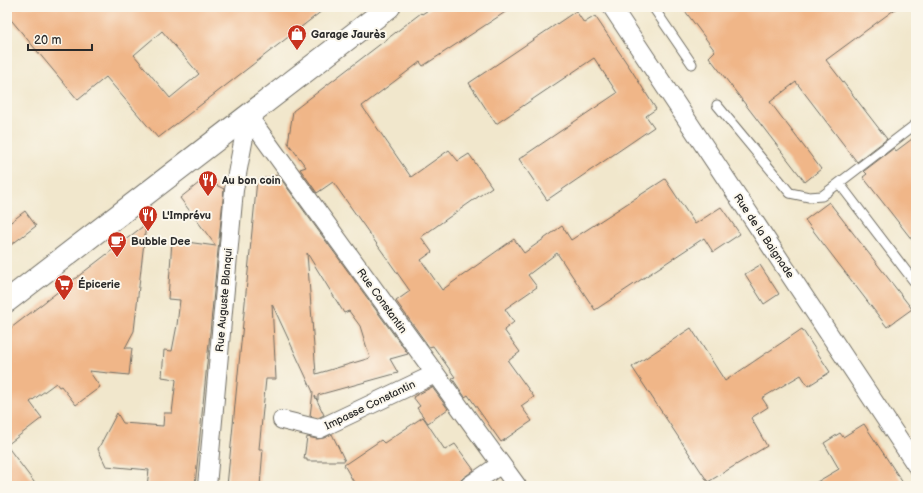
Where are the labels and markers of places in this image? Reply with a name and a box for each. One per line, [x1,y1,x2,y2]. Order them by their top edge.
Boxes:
shop icon: Garage Jaurès [286,23,308,51]
place label: Garage Jaurès [311,28,386,41]
restaurant icon: Au bon coin [197,169,219,197]
place label: Au bon coin [221,174,281,187]
restaurant icon: L'Imprévu [137,204,159,232]
place label: L'Imprévu [162,209,211,222]
cafe icon: Bubble Dee [106,230,128,258]
place label: Bubble Dee [131,235,190,248]
supermarket icon: Épicerie [53,273,75,301]
place label: Épicerie [78,277,120,291]

